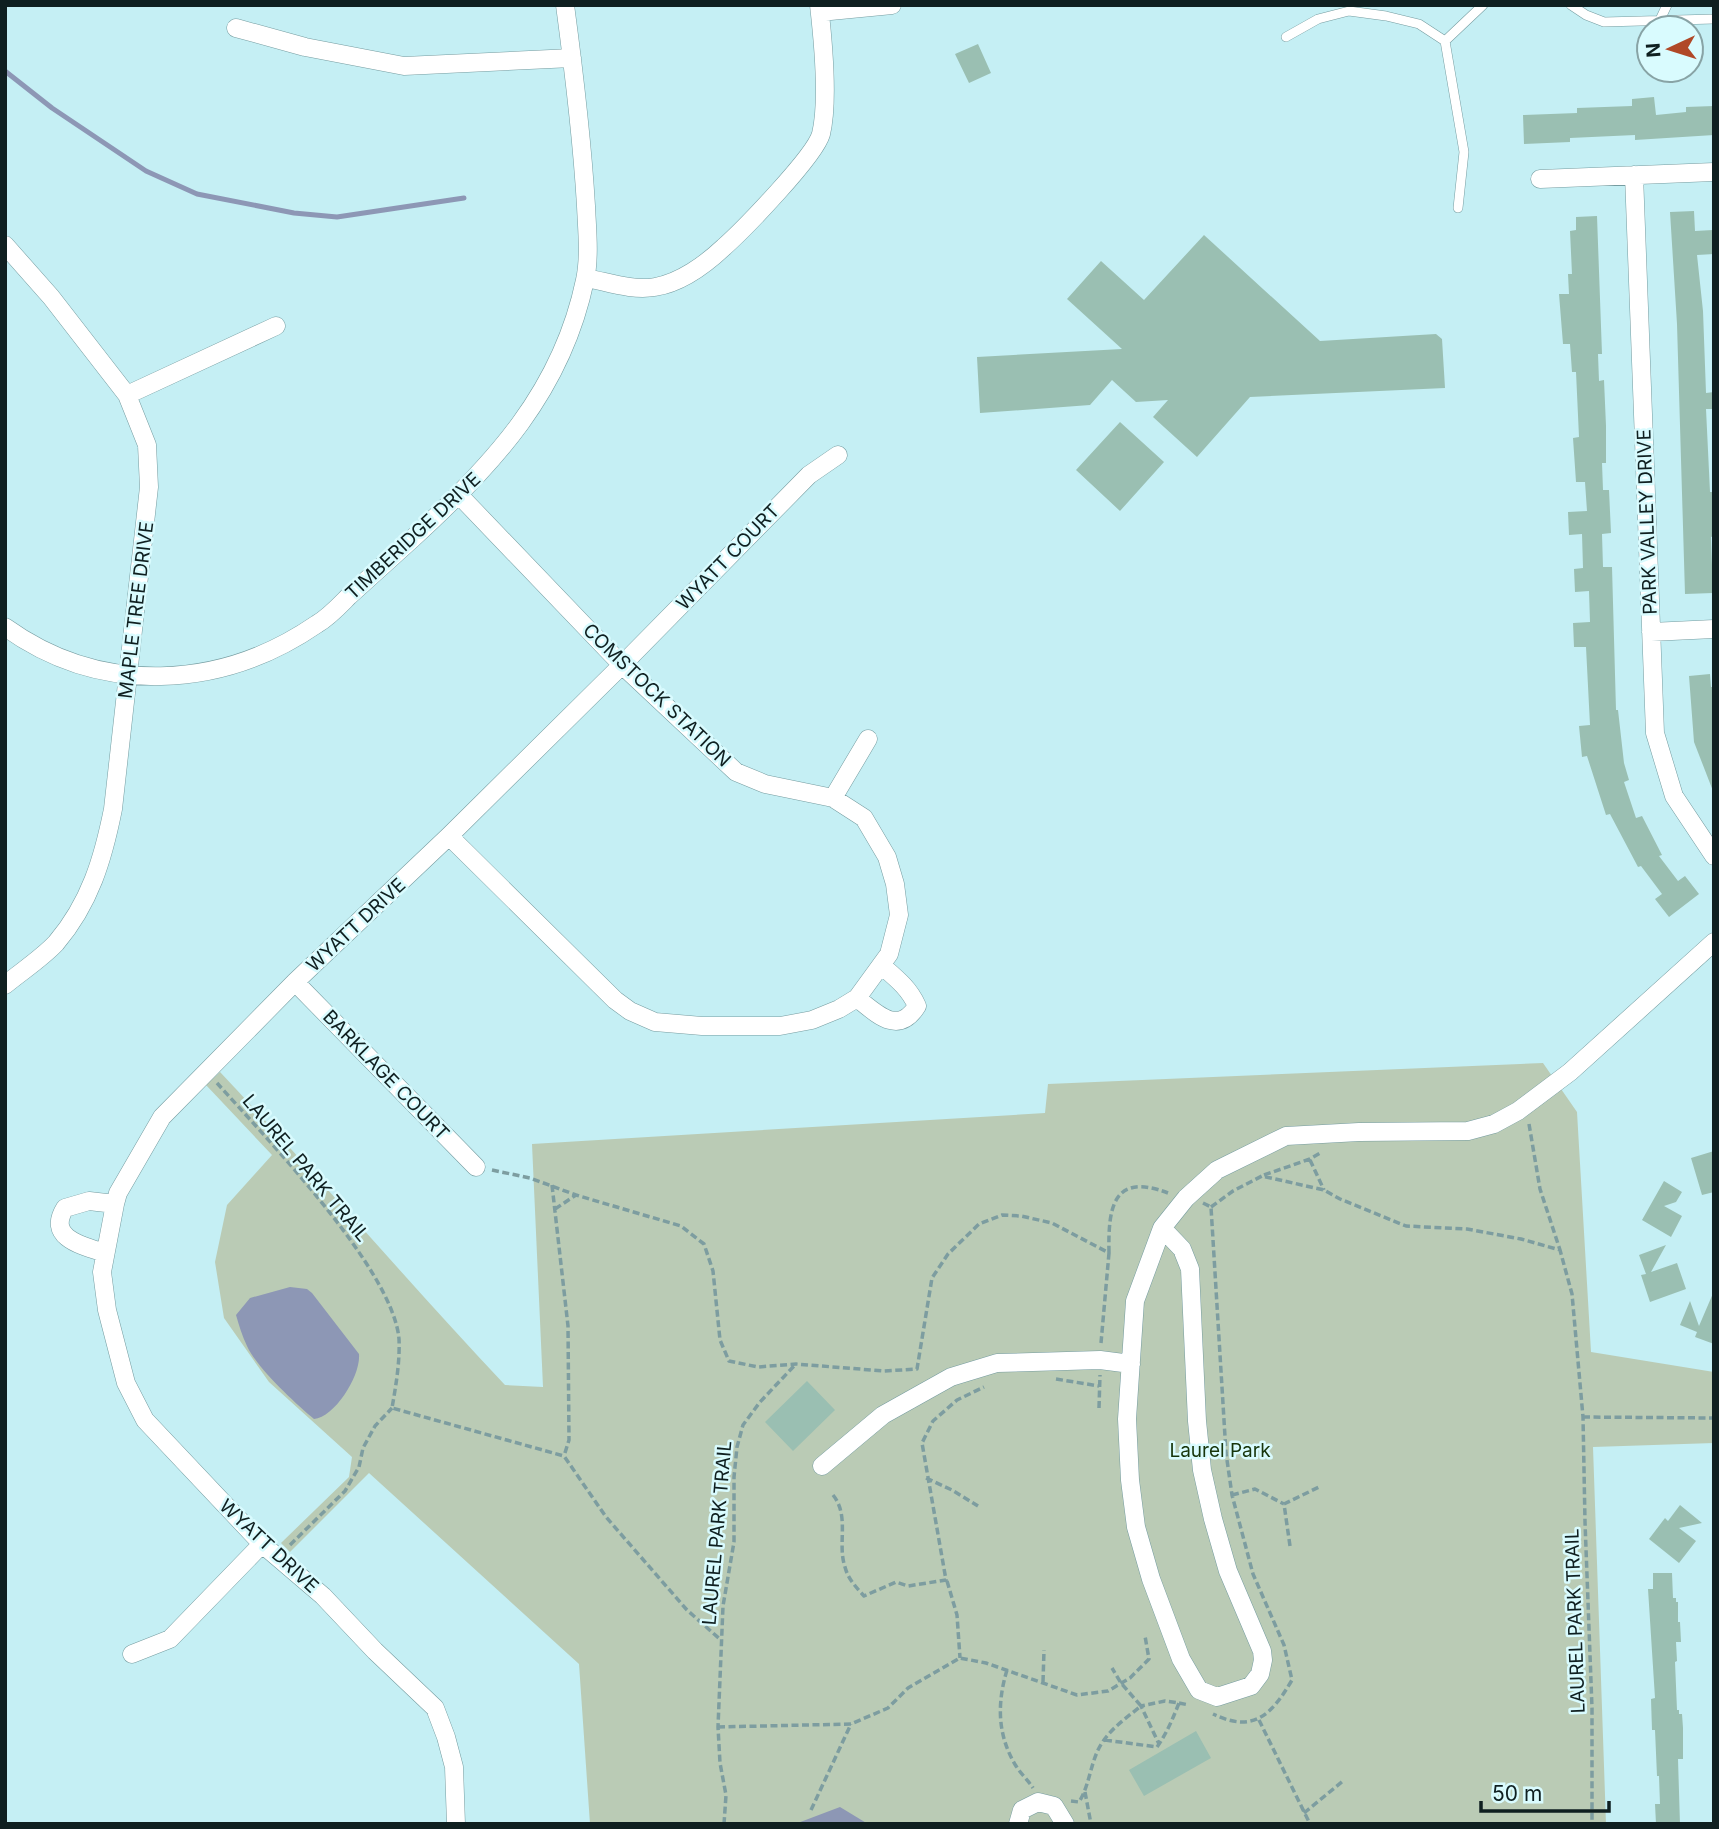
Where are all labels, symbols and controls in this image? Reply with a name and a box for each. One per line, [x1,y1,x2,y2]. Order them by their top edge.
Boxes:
north arrow [1635,14,1705,84]
text: N [1642,42,1666,58]
street label: PARK VALLEY DRIVE [1632,429,1662,615]
street label: TIMBERIDGE DRIVE [341,468,485,604]
street label: WYATT COURT [672,499,784,615]
street label: MAPLE TREE DRIVE [114,520,158,700]
street label: COMSTOCK STATION [578,618,736,772]
street label: WYATT DRIVE [302,873,410,977]
street label: BARKLAGE COURT [318,1005,454,1145]
street label: LAUREL PARK TRAIL [238,1090,374,1246]
park label: Laurel Park [1169,1439,1271,1462]
street label: LAUREL PARK TRAIL [697,1440,737,1626]
street label: WYATT DRIVE [215,1494,323,1598]
street label: LAUREL PARK TRAIL [1560,1528,1590,1714]
scale bar [1481,1770,1609,1814]
text: 50 m [1492,1781,1542,1806]

